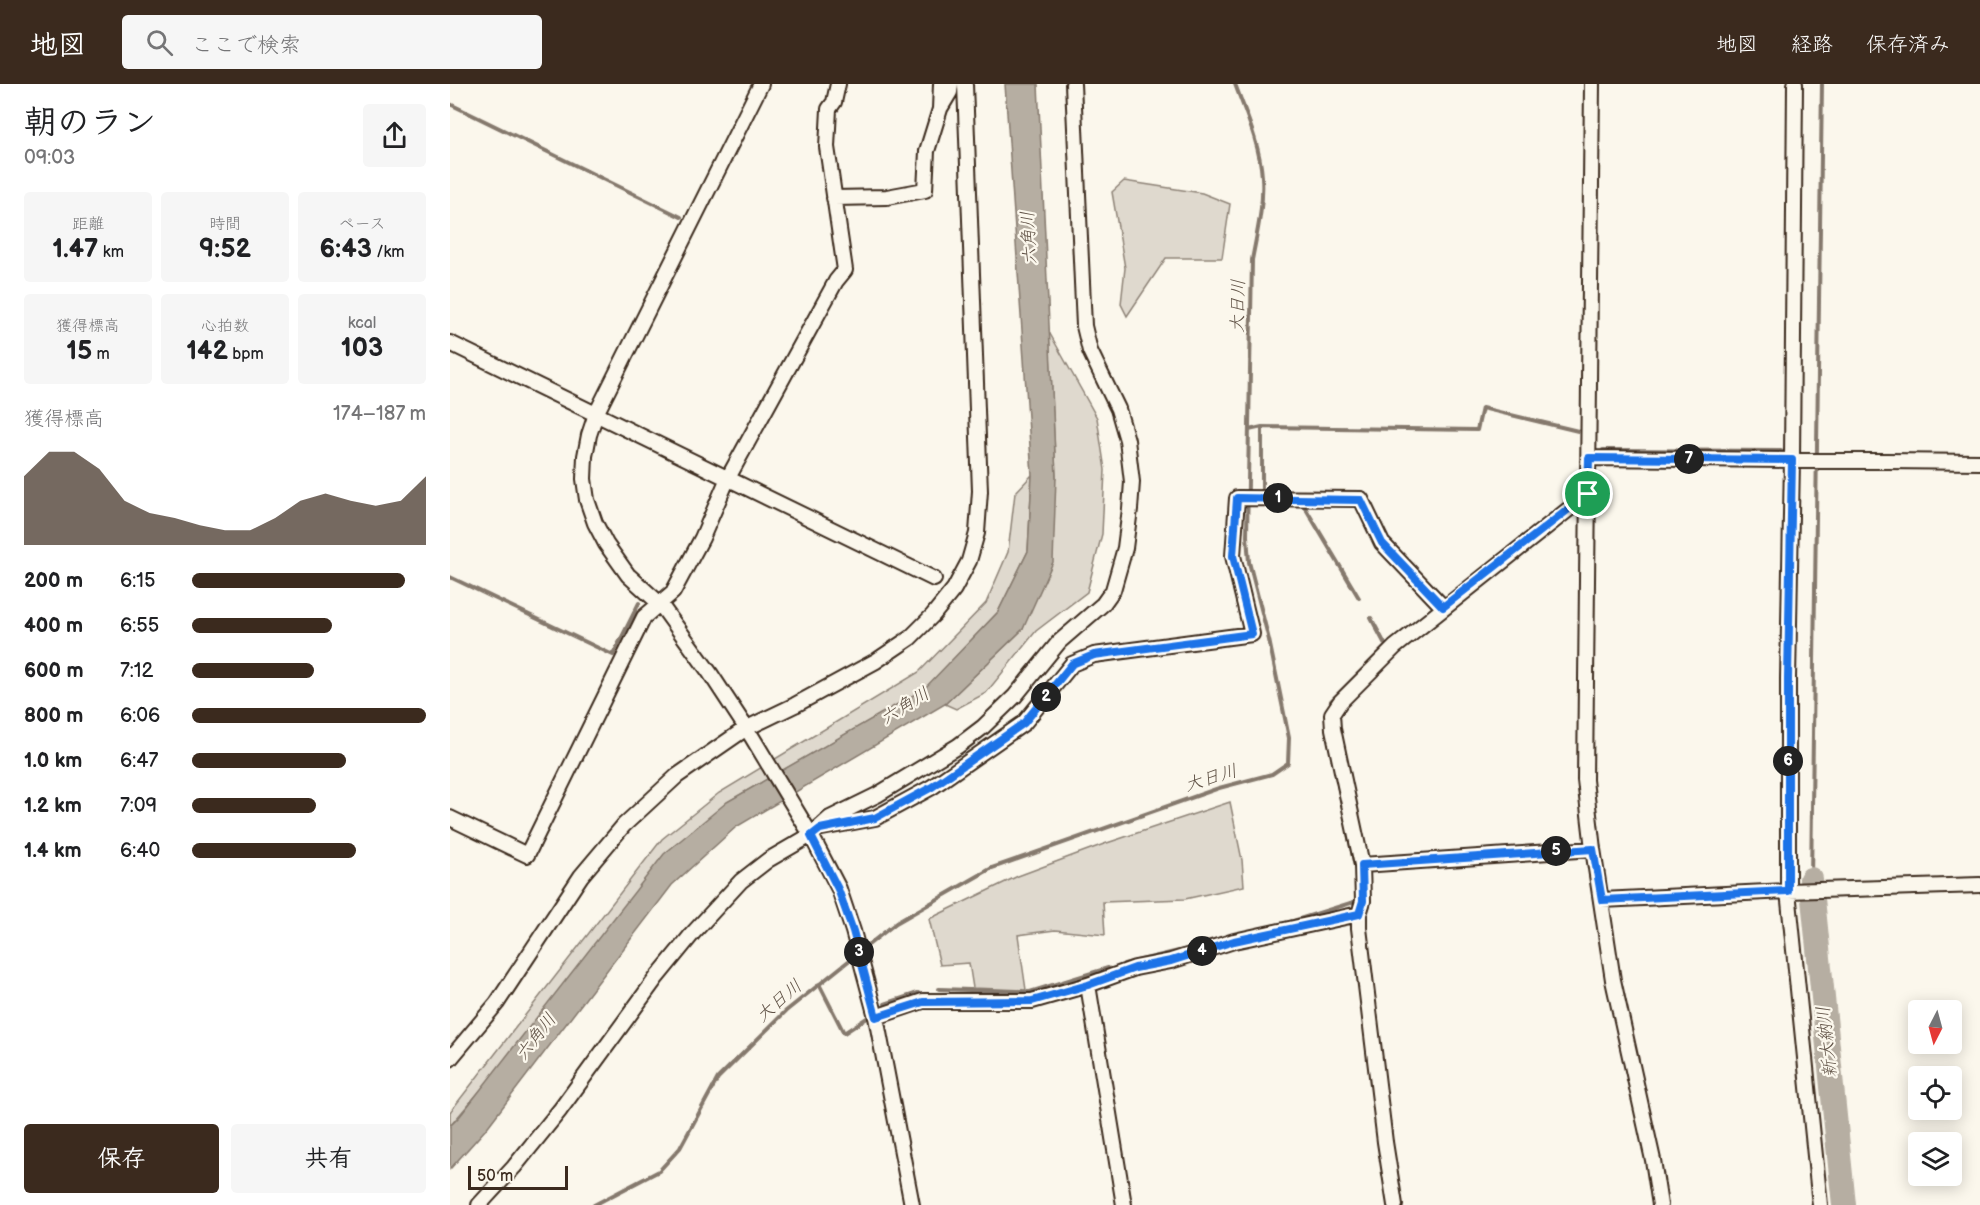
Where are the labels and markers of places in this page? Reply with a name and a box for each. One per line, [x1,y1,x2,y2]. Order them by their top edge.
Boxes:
pin: 7 [1674,444,1704,474]
pin [1562,468,1613,519]
pin: 1 [1263,483,1293,513]
pin: 2 [1031,682,1061,712]
pin: 6 [1773,746,1803,776]
pin: 5 [1541,836,1571,866]
pin: 4 [1187,936,1217,966]
pin: 3 [844,937,874,967]

